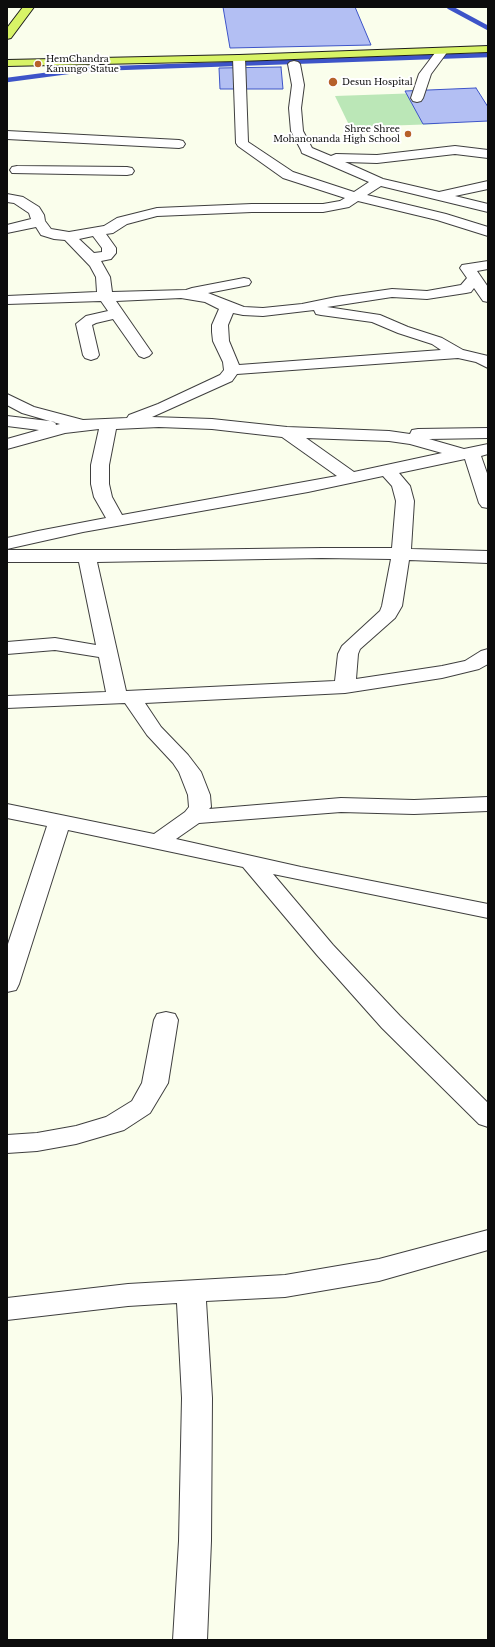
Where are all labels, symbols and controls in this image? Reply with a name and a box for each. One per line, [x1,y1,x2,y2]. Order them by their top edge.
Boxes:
place label: HemChandra Kanungo Statue [46,54,119,75]
marker: HemChandra Kanungo Statue [33,59,43,69]
marker: Desun Hospital [327,76,339,88]
place label: Desun Hospital [342,77,413,87]
place label: Shree Shree Mohanonanda High School [273,124,400,145]
marker: Shree Shree Mohanonanda High School [403,129,413,139]

